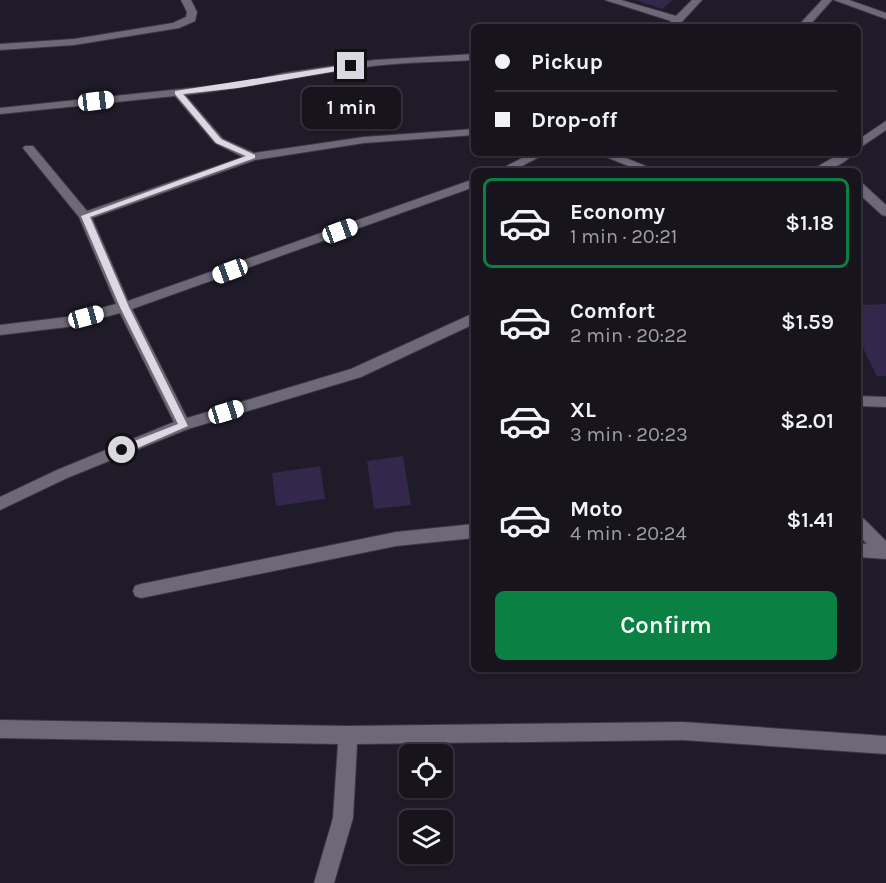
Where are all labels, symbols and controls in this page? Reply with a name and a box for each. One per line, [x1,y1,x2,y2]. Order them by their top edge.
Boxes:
text: Pickup [531,49,603,75]
route end [337,52,364,79]
callout: 1 min [302,87,400,129]
car [77,90,115,112]
text: 1 min [327,96,376,119]
text: Drop-off [531,107,617,133]
icon: car [498,196,552,250]
text: Economy [570,199,665,225]
text: $1.18 [785,210,834,236]
car [320,216,360,246]
text: 1 min · 20:21 [570,225,677,248]
car [210,256,250,286]
icon: car [498,295,552,349]
text: Comfort [570,298,655,324]
car [66,304,106,330]
text: $1.59 [781,309,834,335]
text: 2 min · 20:22 [570,324,687,347]
icon: car [498,394,552,448]
text: XL [570,397,596,423]
car [206,398,246,426]
text: $2.01 [780,408,834,434]
text: 3 min · 20:23 [570,423,688,446]
route start [108,436,135,463]
icon: car [498,493,552,547]
text: Moto [570,496,623,522]
text: $1.41 [786,507,834,533]
text: 4 min · 20:24 [570,522,687,545]
button: Confirm [495,591,837,660]
map controls [399,744,453,864]
button: locate [399,744,453,798]
button: layers [399,810,453,864]

